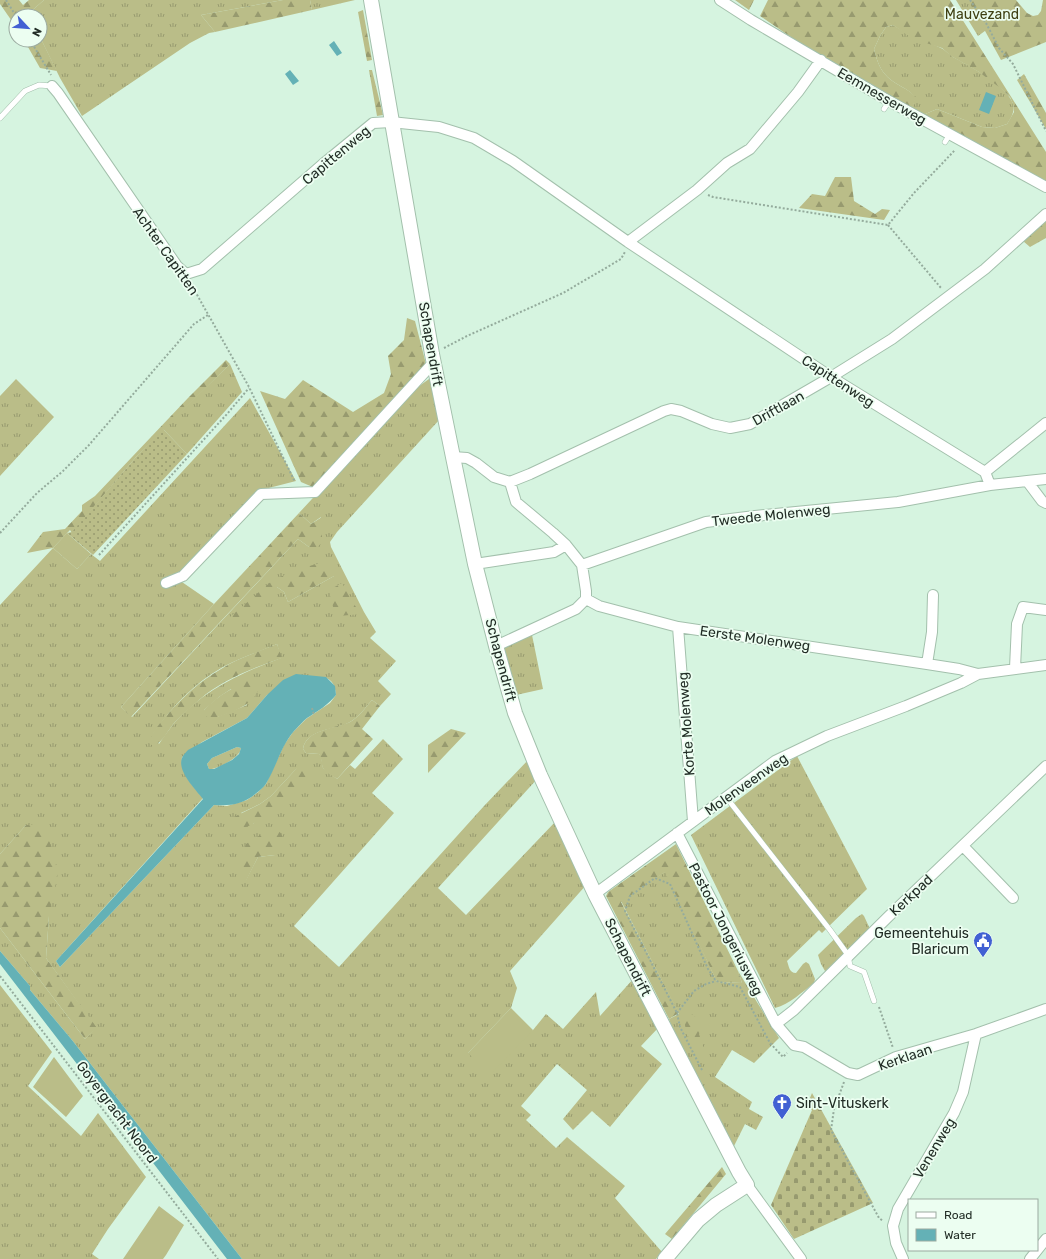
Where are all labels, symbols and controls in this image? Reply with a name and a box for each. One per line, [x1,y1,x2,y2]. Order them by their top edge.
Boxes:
park label: Mauvezand [945,6,1019,23]
north arrow [8,8,48,48]
text: N [29,26,44,39]
street label: Eemnesserweg [834,64,929,129]
street label: Capittenweg [299,122,374,189]
street label: Achter Capitten [129,204,202,298]
street label: Schapendrift [415,301,446,388]
street label: Capittenweg [798,352,877,411]
street label: Driftlaan [749,387,807,430]
street label: Tweede Molenweg [711,501,831,530]
street label: Schapendrift [481,617,520,704]
street label: Eerste Molenweg [699,622,811,655]
street label: Korte Molenweg [674,671,699,776]
street label: Molenveenweg [701,749,791,819]
street label: Pastoor Jongeriusweg [685,860,766,998]
street label: Kerkpad [886,871,936,920]
street label: Schapendrift [601,915,655,1000]
place label: Gemeentehuis Blaricum [874,925,969,958]
public building icon: Gemeentehuis Blaricum [972,930,994,958]
street label: Kerklaan [876,1040,934,1075]
street label: Goyergracht Noord [73,1058,161,1167]
church icon: Sint-Vituskerk [771,1092,793,1120]
place label: Sint-Vituskerk [796,1095,890,1112]
street label: Venenweg [910,1115,959,1182]
legend [908,1199,1038,1251]
text: Road [944,1208,972,1222]
text: Water [944,1228,976,1242]

